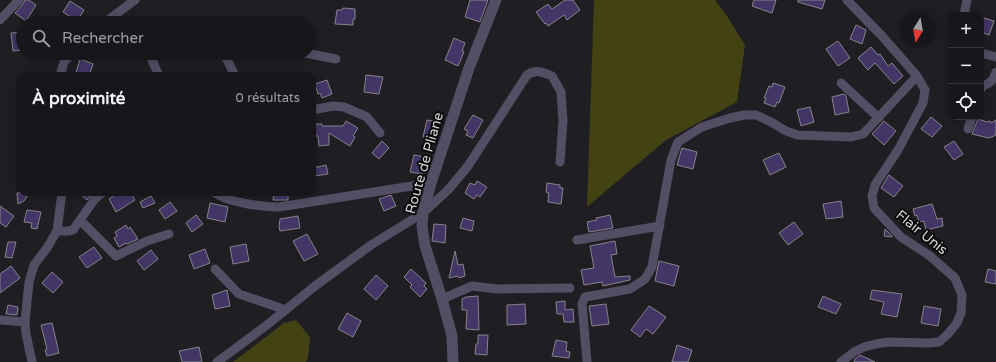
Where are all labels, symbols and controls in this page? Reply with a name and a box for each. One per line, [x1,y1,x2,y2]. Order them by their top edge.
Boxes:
north arrow [900,12,936,48]
map controls [948,12,984,120]
button: + [948,12,984,48]
search box [16,16,316,60]
icon: search [30,27,52,49]
text: Rechercher [62,29,144,47]
button: − [948,48,984,84]
button: locate [948,84,984,120]
text: À proximité [32,88,125,109]
text: 0 résultats [236,90,300,106]
street label: Route de Pliane [402,110,447,216]
street label: Flair Unis [892,206,951,258]

